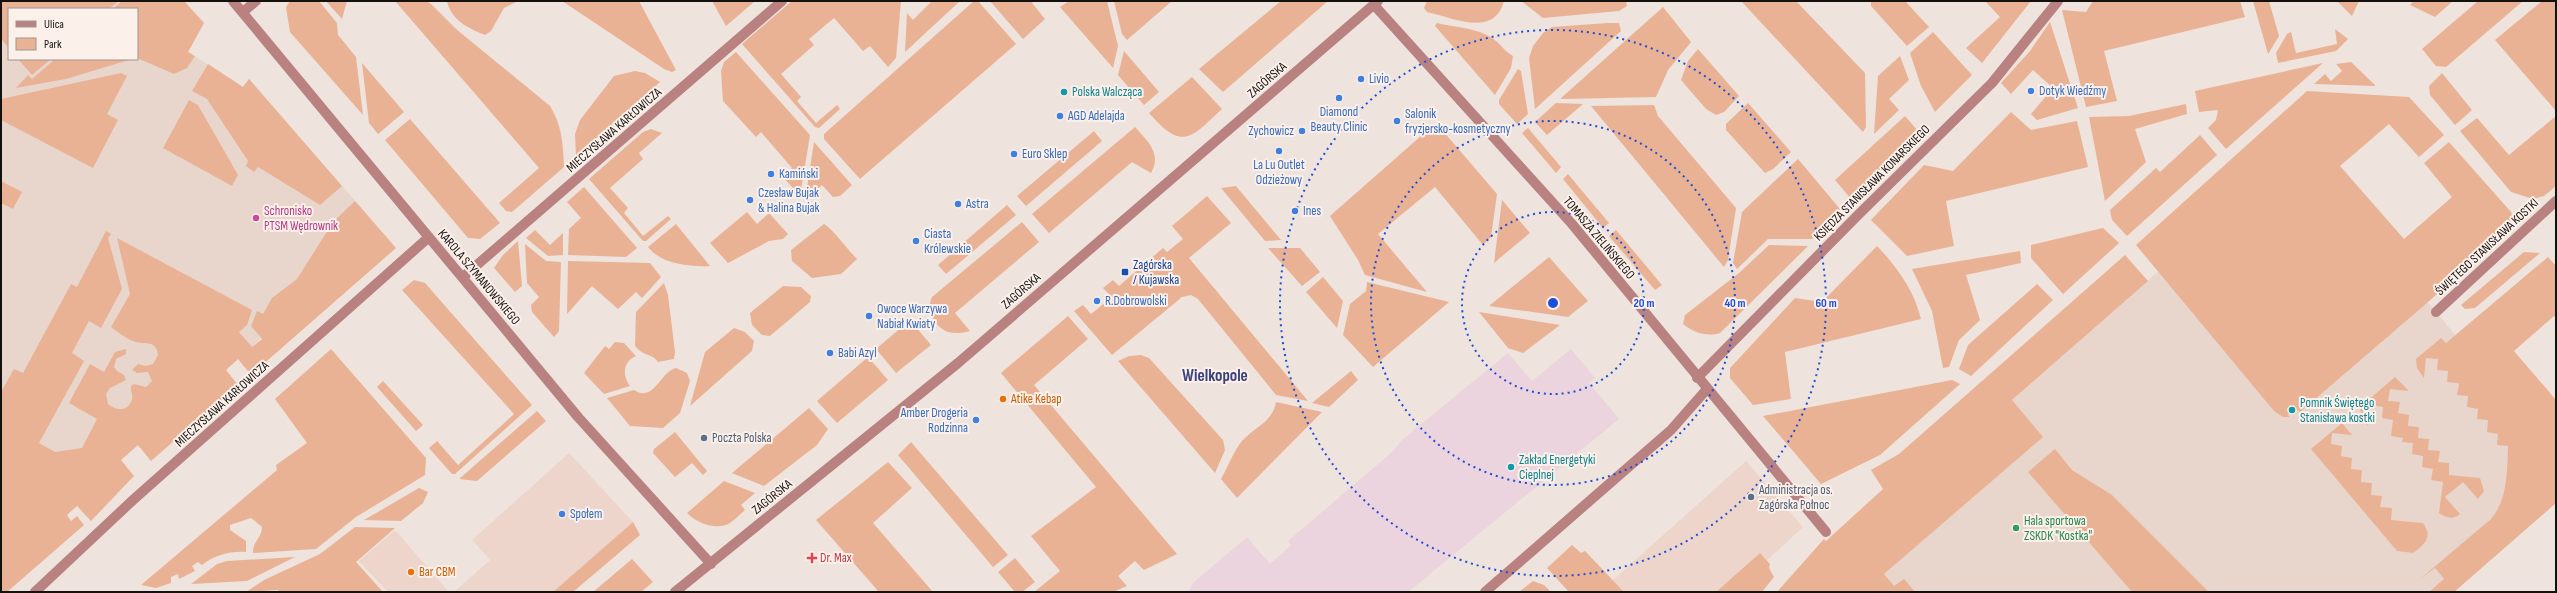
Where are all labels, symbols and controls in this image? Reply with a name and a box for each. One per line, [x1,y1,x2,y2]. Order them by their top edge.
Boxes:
legend [8,8,138,60]
text: Ulica [44,17,64,32]
text: Park [44,37,62,52]
street label: ZAGÓRSKA [1244,58,1290,101]
place label: Livio [1369,71,1389,87]
marker: Livio [1356,74,1366,84]
place label: Dotyk Wiedźmy [2039,83,2106,99]
street label: MIECZYSŁAWA KARŁOWICZA [563,84,665,176]
place label: Polska Walcząca [1072,84,1142,100]
marker: Dotyk Wiedźmy [2026,86,2036,96]
marker: Polska Walcząca [1059,87,1069,97]
marker: Diamond Beauty Clinic [1334,93,1344,103]
place label: Diamond Beauty Clinic [1310,104,1368,135]
place label: Salonik fryzjersko-kosmetyczny [1405,106,1511,137]
place label: AGD Adelajda [1067,108,1125,124]
marker: AGD Adelajda [1055,111,1065,121]
marker: Salonik fryzjersko-kosmetyczny [1392,116,1402,126]
street label: KSIĘDZA STANISŁAWA KONARSKIEGO [1811,122,1933,244]
place label: Zychowicz [1248,123,1294,139]
marker: Zychowicz [1297,126,1307,136]
place label: Euro Sklep [1022,146,1067,162]
marker: La Lu Outlet Odzieżowy [1274,146,1284,156]
marker: Euro Sklep [1009,149,1019,159]
place label: La Lu Outlet Odzieżowy [1253,157,1305,188]
place label: Kamiński [779,166,818,182]
marker: Kamiński [766,169,776,179]
place label: Czesław Bujak & Halina Bujak [758,185,820,216]
street label: TOMASZA ZIELIŃSKIEGO [1560,193,1638,283]
marker: Czesław Bujak & Halina Bujak [745,195,755,205]
street label: ŚWIĘTEGO STANISŁAWA KOSTKI [2432,195,2542,299]
place label: Astra [965,196,989,212]
marker: Astra [953,199,963,209]
place label: Schronisko PTSM Wędrownik [264,203,338,234]
place label: Ines [1303,203,1321,219]
marker: Ines [1290,206,1300,216]
marker: Schronisko PTSM Wędrownik [251,213,261,223]
street label: KAROLA SZYMANOWSKIEGO [434,226,524,328]
place label: Ciasta Królewskie [924,226,971,257]
marker: Ciasta Królewskie [911,236,921,246]
place label: Zagórska / Kujawska [1133,257,1179,288]
marker: Zagórska / Kujawska [1120,267,1130,277]
street label: ZAGÓRSKA [998,269,1044,312]
place label: R.Dobrowolski [1105,293,1167,309]
marker: R.Dobrowolski [1092,296,1102,306]
centre of rings [1546,296,1560,310]
text: 20 m [1634,296,1654,311]
text: 40 m [1724,296,1746,311]
text: 60 m [1815,296,1837,311]
place label: Owoce Warzywa Nabiał Kwiaty [877,301,947,332]
marker: Owoce Warzywa Nabiał Kwiaty [864,311,874,321]
place label: Babi Azyl [838,345,877,361]
marker: Babi Azyl [825,348,835,358]
street label: MIECZYSŁAWA KARŁOWICZA [172,357,273,450]
district label: Wielkopole [1182,366,1248,386]
place label: Atike Kebap [1010,391,1062,407]
marker: Atike Kebap [998,394,1008,404]
place label: Pomnik Świętego Stanisława kostki [2300,395,2375,426]
place label: Amber Drogeria Rodzinna [900,405,968,436]
marker: Pomnik Świętego Stanisława kostki [2287,405,2297,415]
marker: Amber Drogeria Rodzinna [971,415,981,425]
place label: Poczta Polska [712,430,772,446]
marker: Poczta Polska [699,433,709,443]
place label: Zakład Energetyki Cieplnej [1519,452,1595,483]
marker: Zakład Energetyki Cieplnej [1506,462,1516,472]
street label: ZAGÓRSKA [749,476,796,518]
place label: Administracja os. Zagórska Połnoc [1758,482,1833,513]
marker: Administracja os. Zagórska Połnoc [1746,492,1756,502]
place label: Społem [570,506,602,522]
marker: Społem [557,509,567,519]
place label: Hala sportowa ZSKDK "Kostka" [2024,513,2093,544]
marker: Hala sportowa ZSKDK "Kostka" [2011,523,2021,533]
place label: Dr. Max [820,550,852,566]
marker: Dr. Max [807,553,817,563]
place label: Bar CBM [419,564,456,580]
marker: Bar CBM [406,567,416,577]

